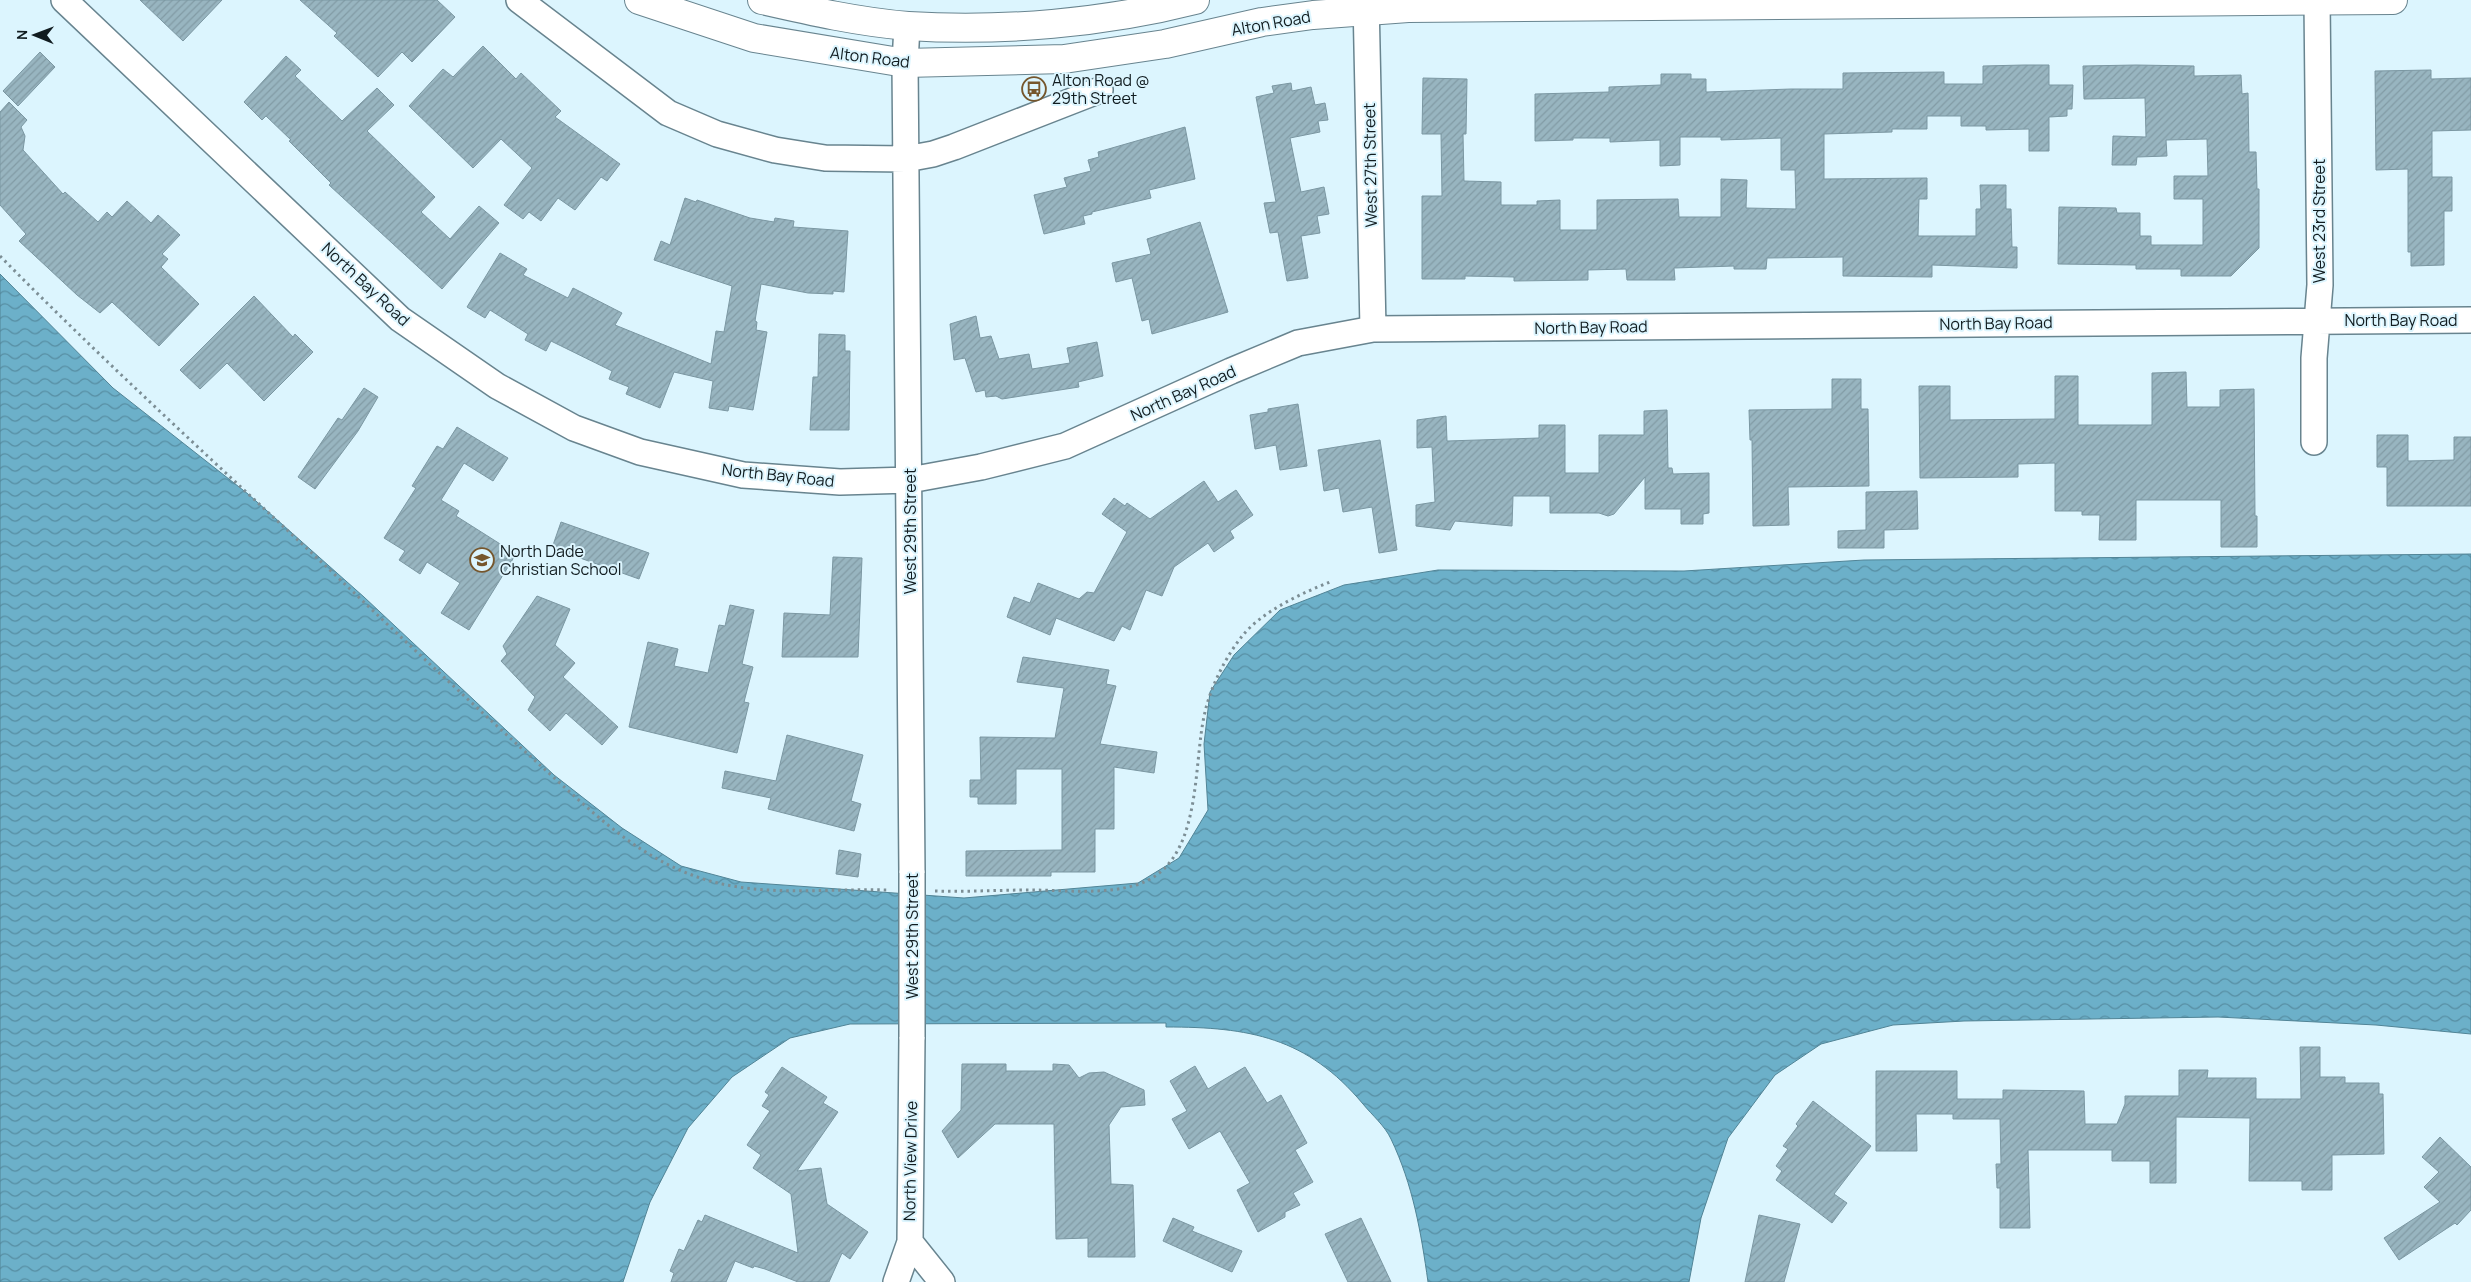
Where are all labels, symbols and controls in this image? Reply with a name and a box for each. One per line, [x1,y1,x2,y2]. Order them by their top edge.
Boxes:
street label: Alton Road [1230,5,1312,41]
north arrow [10,10,60,60]
text: N [12,30,31,40]
street label: Alton Road [829,41,911,73]
place label: Alton Road @ 29th Street [1052,69,1150,109]
bus stop icon: Alton Road @ 29th Street [1021,76,1047,102]
street label: West 27th Street [1358,103,1382,227]
street label: West 23rd Street [2308,159,2330,283]
street label: North Bay Road [317,237,415,331]
street label: North Bay Road [2344,309,2458,331]
street label: North Bay Road [1939,311,2053,335]
street label: North Bay Road [1534,315,1648,339]
street label: North Bay Road [1127,360,1239,426]
street label: North Bay Road [721,458,835,492]
street label: West 29th Street [899,468,921,594]
place label: North Dade Christian School [500,540,621,580]
school or university icon: North Dade Christian School [469,547,495,573]
street label: West 29th Street [901,873,923,999]
street label: North View Drive [898,1101,922,1221]

